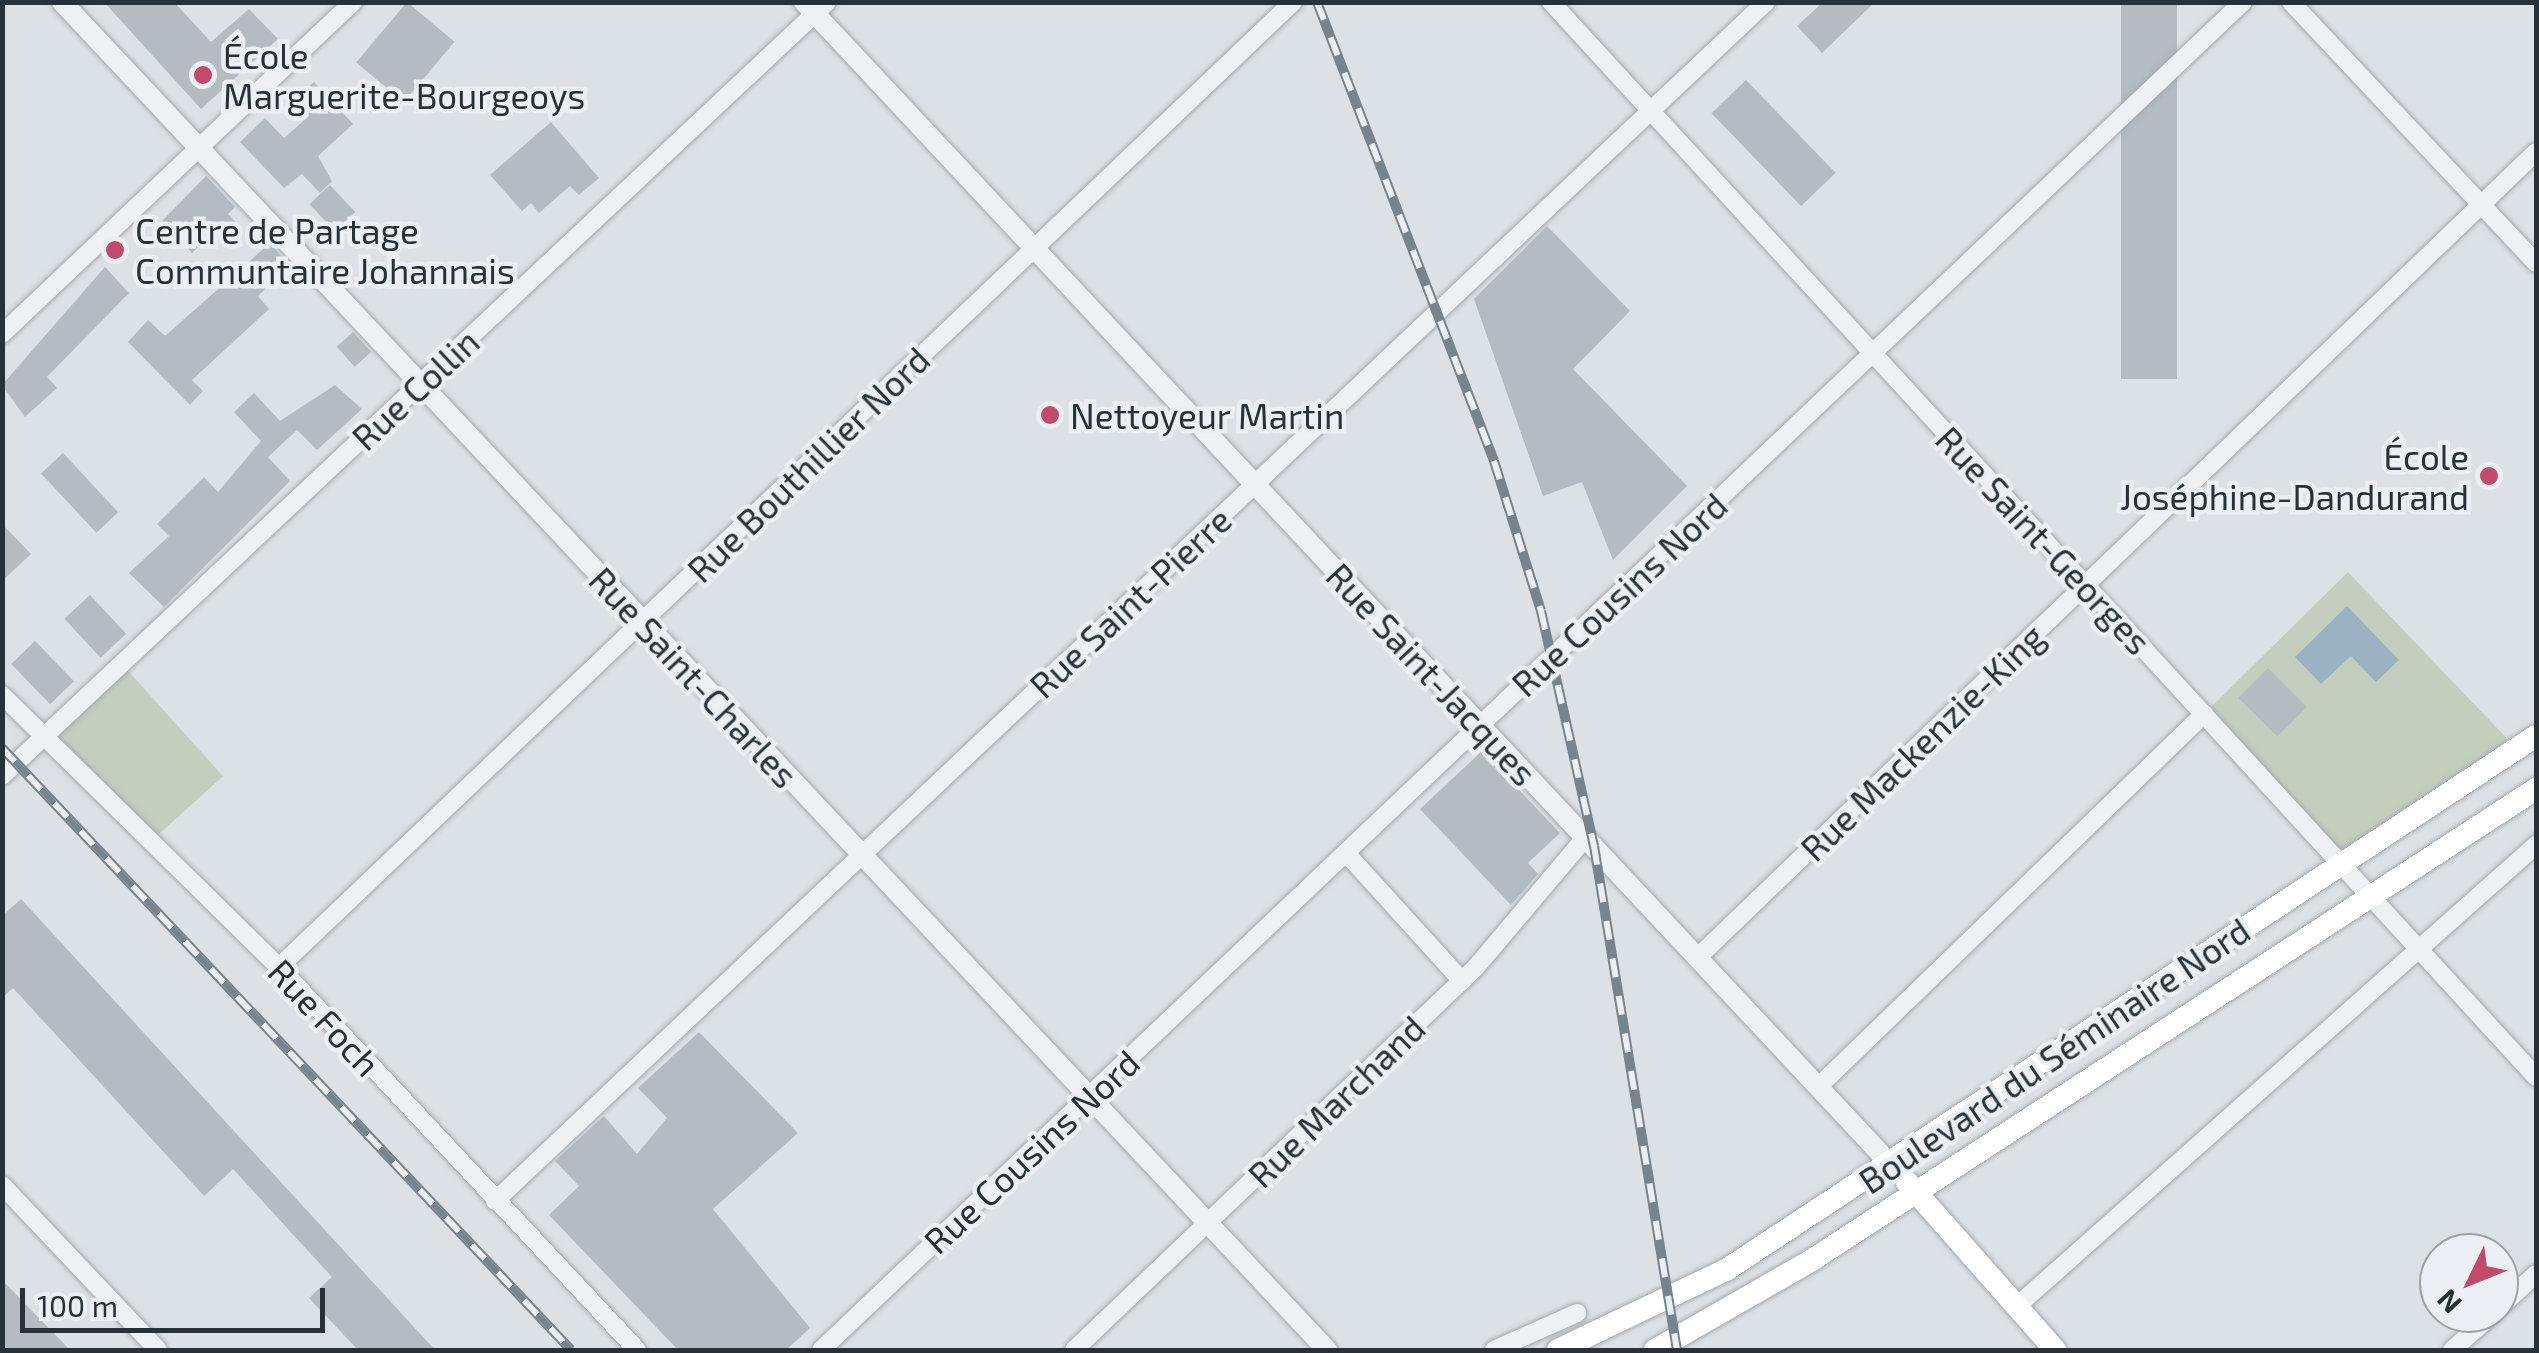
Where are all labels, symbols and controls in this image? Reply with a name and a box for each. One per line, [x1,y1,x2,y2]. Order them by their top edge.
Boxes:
place label: École Marguerite-Bourgeoys [223,34,585,116]
marker: École Marguerite-Bourgeoys [192,64,214,86]
place label: Centre de Partage Communtaire Johannais [135,209,516,291]
marker: Centre de Partage Communtaire Johannais [104,239,126,261]
street label: Rue Collin [343,320,487,458]
street label: Rue Bouthillier Nord [678,338,938,590]
place label: Nettoyeur Martin [1070,394,1345,436]
marker: Nettoyeur Martin [1039,404,1061,426]
street label: Rue Saint-Georges [1928,418,2160,662]
place label: École Joséphine-Dandurand [2120,435,2469,517]
marker: École Joséphine-Dandurand [2478,465,2500,487]
street label: Rue Cousins Nord [1503,484,1735,704]
street label: Rue Saint-Pierre [1021,498,1239,706]
street label: Rue Saint-Jacques [1318,554,1546,794]
street label: Rue Saint-Charles [581,558,807,796]
street label: Rue Mackenzie-King [1792,615,2052,869]
street label: Boulevard du Séminaire Nord [1851,908,2257,1202]
street label: Rue Foch [261,950,389,1084]
street label: Rue Marchand [1239,1006,1433,1196]
street label: Rue Cousins Nord [915,1041,1147,1261]
north arrow [2419,1233,2519,1333]
scale bar [25,1268,330,1330]
text: N [2429,1283,2468,1321]
text: 100 m [37,1287,118,1323]

